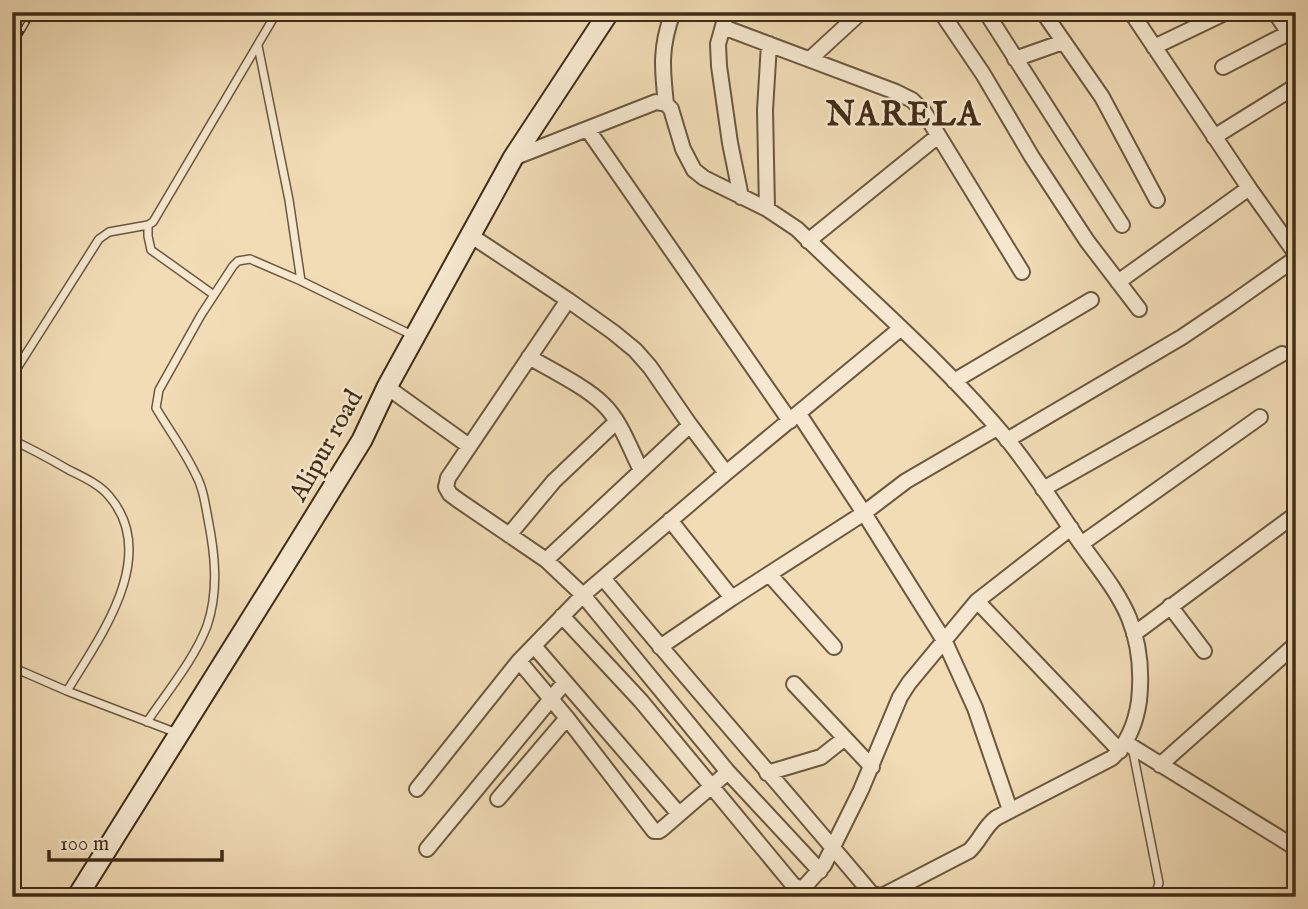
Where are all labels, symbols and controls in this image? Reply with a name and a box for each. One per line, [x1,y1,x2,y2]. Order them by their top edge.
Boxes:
district label: NARELA [825,95,982,137]
street label: Alipur road [282,384,371,508]
scale bar [49,818,222,862]
text: 100 m [60,831,109,858]

